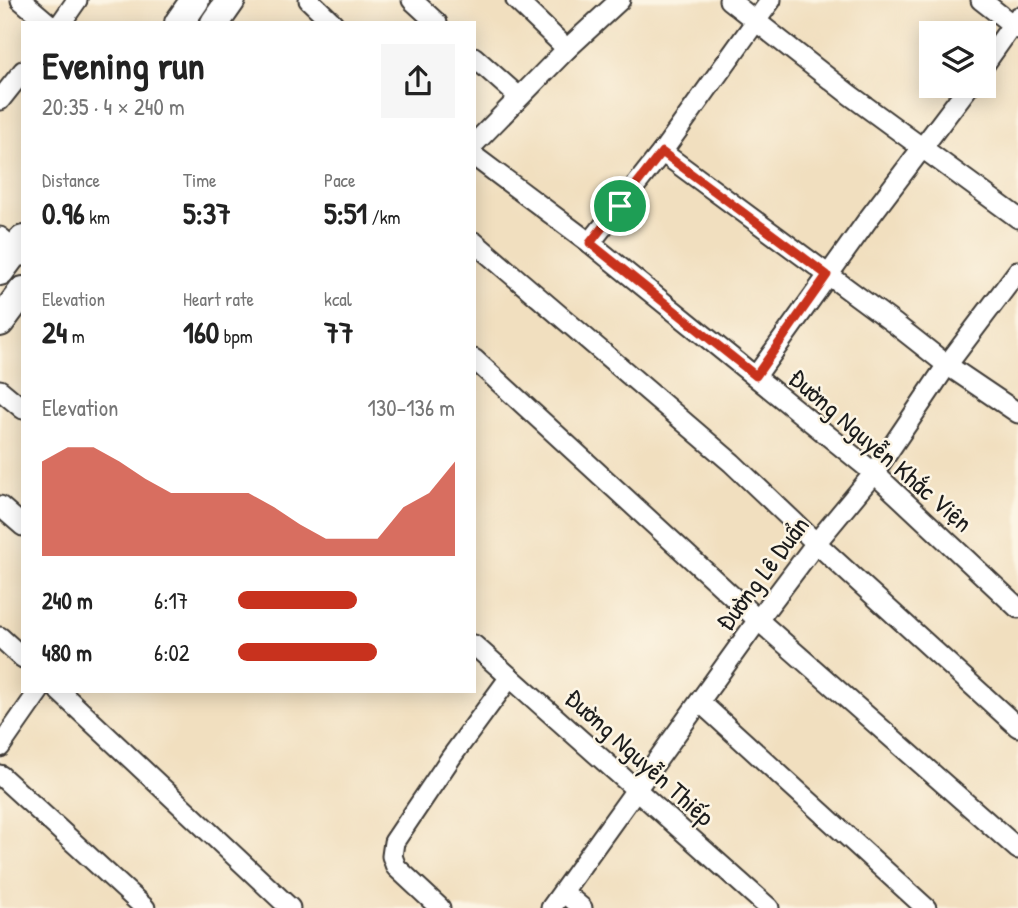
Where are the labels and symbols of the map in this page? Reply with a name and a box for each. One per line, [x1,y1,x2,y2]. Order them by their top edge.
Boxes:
pin [590,176,650,236]
street label: Đường Nguyễn Khắc Viện [782,360,980,540]
street label: Đường Lê Duẩn [707,508,817,638]
street label: Đường Nguyễn Thiếp [558,681,722,833]

